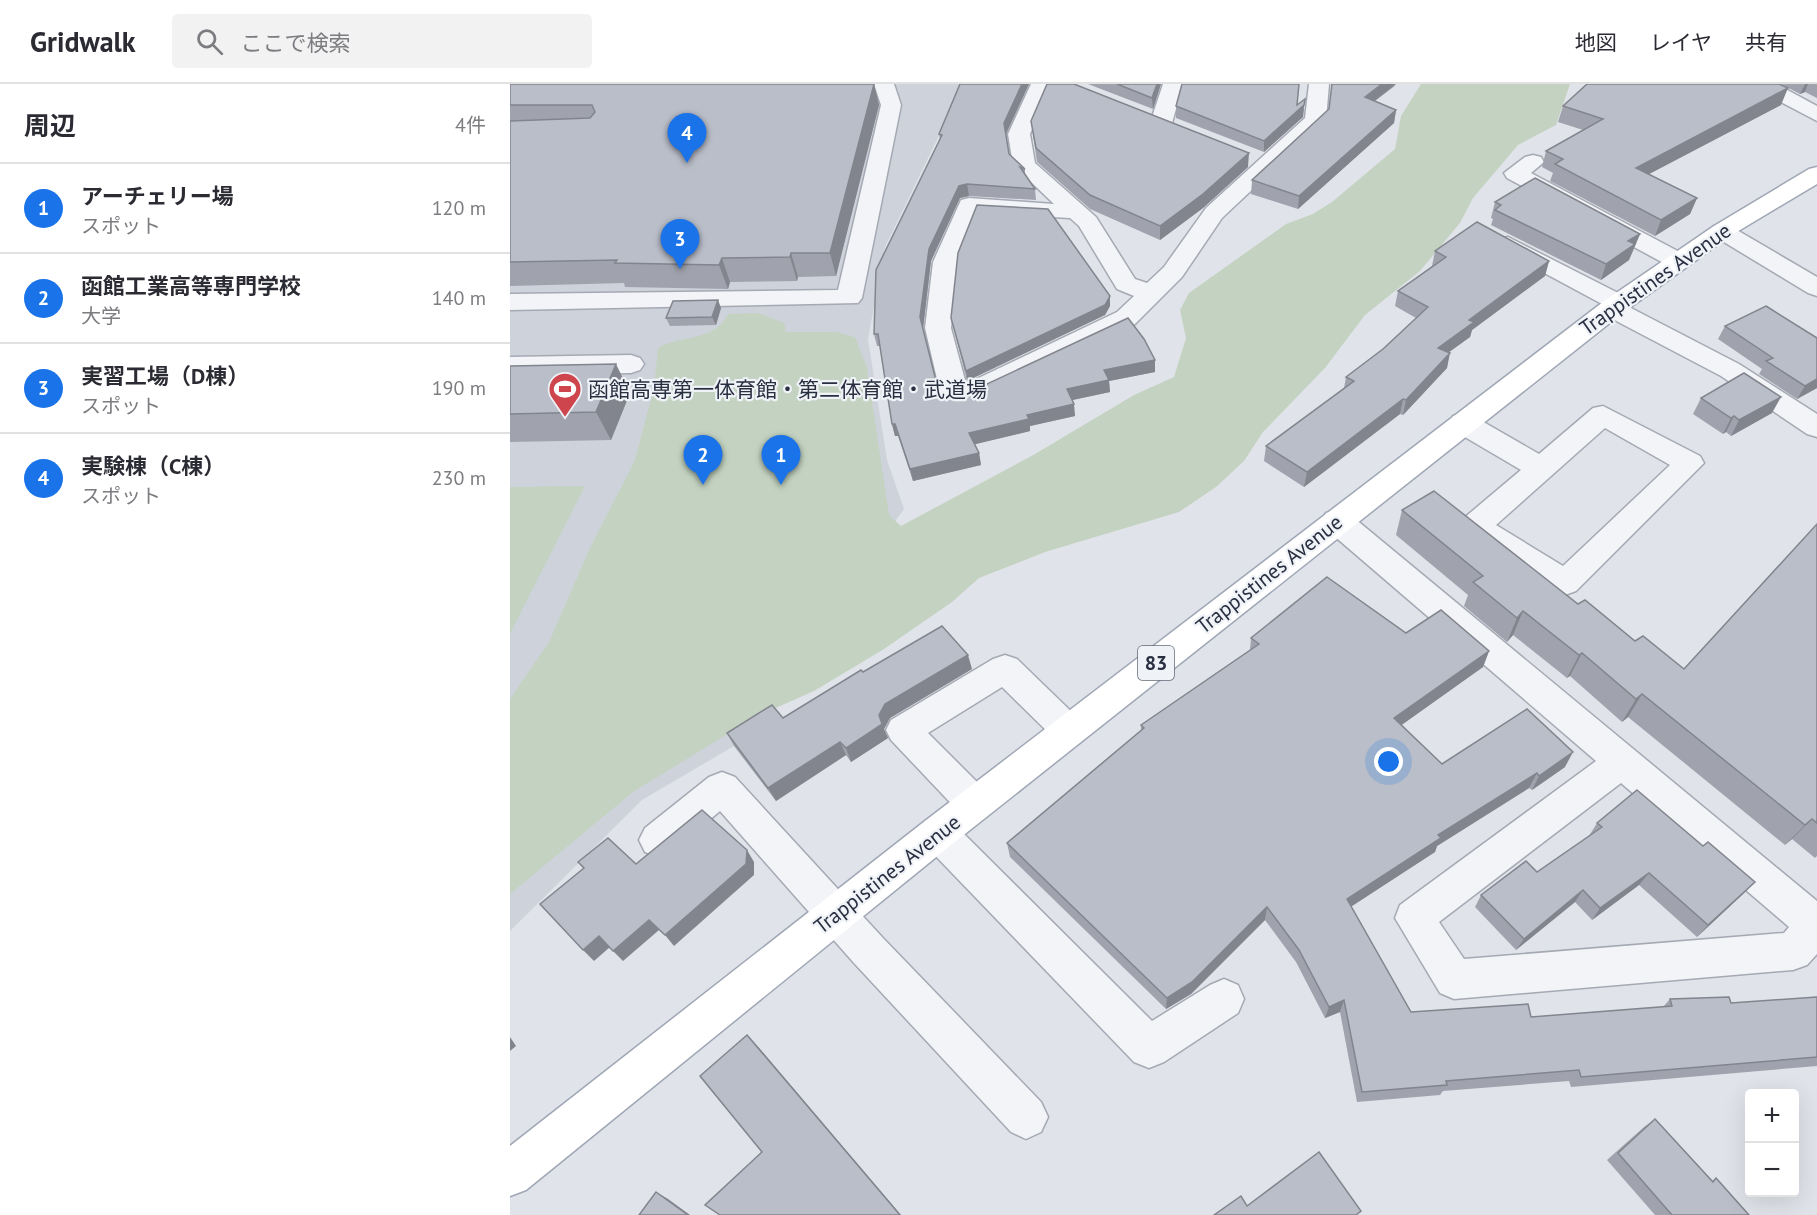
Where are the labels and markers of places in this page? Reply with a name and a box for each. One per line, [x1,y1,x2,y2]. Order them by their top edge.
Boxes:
pin: 4 [668,113,706,163]
pin: 3 [660,220,700,269]
sports icon: 函館高専第一体育館・第二体育館・武道場 [547,371,583,418]
place label: 函館高専第一体育館・第二体育館・武道場 [588,376,987,403]
pin: 2 [684,436,722,485]
pin: 1 [762,436,800,485]

